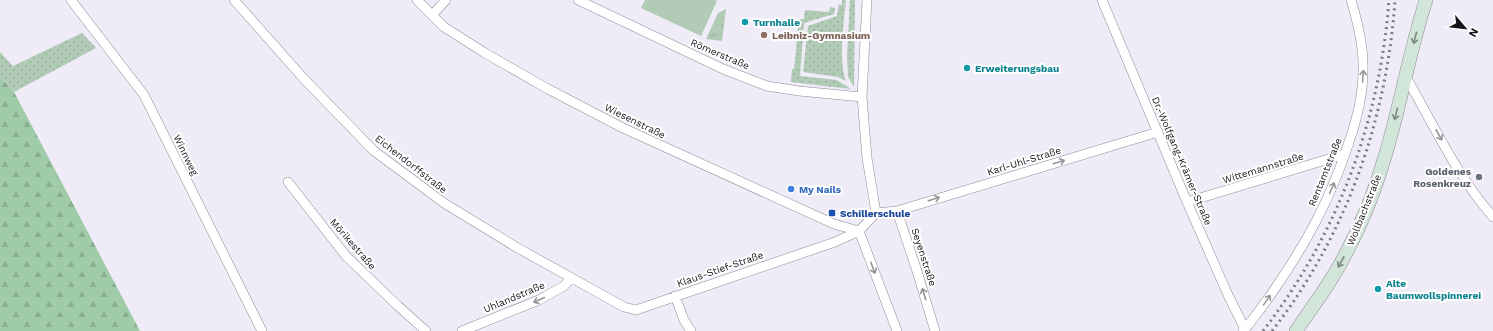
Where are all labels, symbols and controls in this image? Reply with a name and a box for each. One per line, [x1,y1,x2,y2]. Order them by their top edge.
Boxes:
north arrow [1445,8,1485,48]
marker: Turnhalle [740,17,750,27]
place label: Turnhalle [753,17,800,28]
text: N [1466,26,1481,39]
marker: Leibniz-Gymnasium [759,30,769,40]
place label: Leibniz-Gymnasium [772,30,870,41]
one-way arrow [1411,31,1419,44]
street label: Römerstraße [689,37,751,71]
marker: Erweiterungsbau [962,63,972,73]
place label: Erweiterungsbau [975,63,1059,74]
one-way arrow [1359,70,1366,83]
street label: Dr.-Wolfgang-Krämer-Straße [1150,95,1214,227]
street label: Wiesenstraße [603,102,667,141]
one-way arrow [1392,108,1400,121]
one-way arrow [1435,129,1443,141]
street label: Winnweg [171,133,201,178]
street label: Eichendorffstraße [373,133,449,196]
street label: Rentamtstraße [1306,136,1344,208]
street label: Karl-Uhl-Straße [986,144,1063,177]
street label: Wittemannstraße [1221,150,1305,186]
one-way arrow [1052,158,1065,165]
place label: Goldenes Rosenkreuz [1413,166,1472,189]
street label: Wollbachstraße [1345,172,1383,247]
marker: Goldenes Rosenkreuz [1474,172,1484,182]
one-way arrow [1329,182,1336,194]
marker: My Nails [786,184,796,194]
place label: My Nails [799,184,842,195]
one-way arrow [928,195,941,202]
marker: Schillerschule [827,208,837,218]
place label: Schillerschule [840,208,910,219]
street label: Mörikestraße [328,216,378,272]
street label: Seyenstraße [909,227,939,287]
street label: Klaus-Stief-Straße [675,249,765,289]
one-way arrow [1337,256,1345,268]
one-way arrow [870,261,877,274]
place label: Alte Baumwollspinnerei [1386,278,1481,301]
street label: Uhlandstraße [482,279,546,315]
marker: Alte Baumwollspinnerei [1373,284,1383,294]
one-way arrow [920,287,927,300]
one-way arrow [1263,295,1271,306]
one-way arrow [533,296,545,304]

